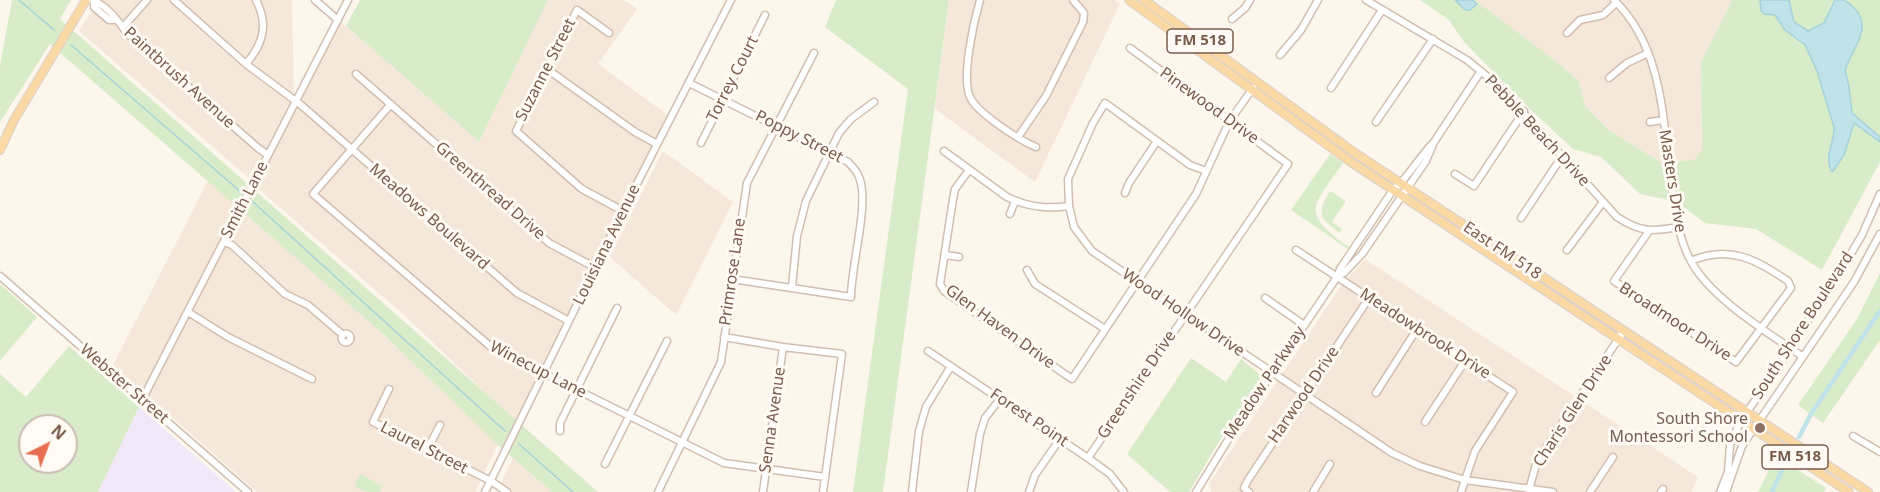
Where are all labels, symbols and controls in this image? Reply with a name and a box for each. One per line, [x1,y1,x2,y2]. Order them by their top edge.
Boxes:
street label: Suzanne Street [512,15,580,125]
street label: Paintbrush Avenue [120,23,238,133]
road number: FM 518 [1167,29,1233,53]
street label: Torrey Court [703,33,763,125]
street label: Pinewood Drive [1156,64,1262,148]
street label: Pebble Beach Drive [1480,71,1594,191]
street label: Poppy Street [752,107,846,167]
street label: Masters Drive [1654,128,1690,234]
street label: Greenthread Drive [431,138,549,244]
street label: Smith Lane [217,158,273,242]
street label: Meadows Boulevard [365,160,493,274]
street label: Louisiana Avenue [569,181,645,309]
street label: Primrose Lane [716,217,750,327]
street label: East FM 518 [1459,218,1545,284]
street label: South Shore Boulevard [1748,249,1858,403]
street label: Wood Hollow Drive [1118,265,1248,361]
street label: Broadmoor Drive [1615,279,1735,365]
street label: Glen Haven Drive [942,281,1058,373]
street label: Meadowbrook Drive [1356,285,1494,383]
street label: Meadow Parkway [1220,323,1310,443]
street label: Greenshire Drive [1094,327,1180,443]
street label: Winecup Lane [487,337,589,403]
street label: Webster Street [76,340,172,428]
street label: Harwood Drive [1264,343,1344,447]
street label: Charis Glen Drive [1530,351,1616,471]
street label: Senna Avenue [756,366,790,474]
street label: Forest Point [986,385,1072,451]
place label: South Shore Montessori School [1609,409,1748,447]
north arrow [18,414,78,474]
street label: Laurel Street [377,418,471,478]
text: N [47,420,71,445]
marker: South Shore Montessori School [1753,421,1767,435]
road number: FM 518 [1762,445,1828,469]

